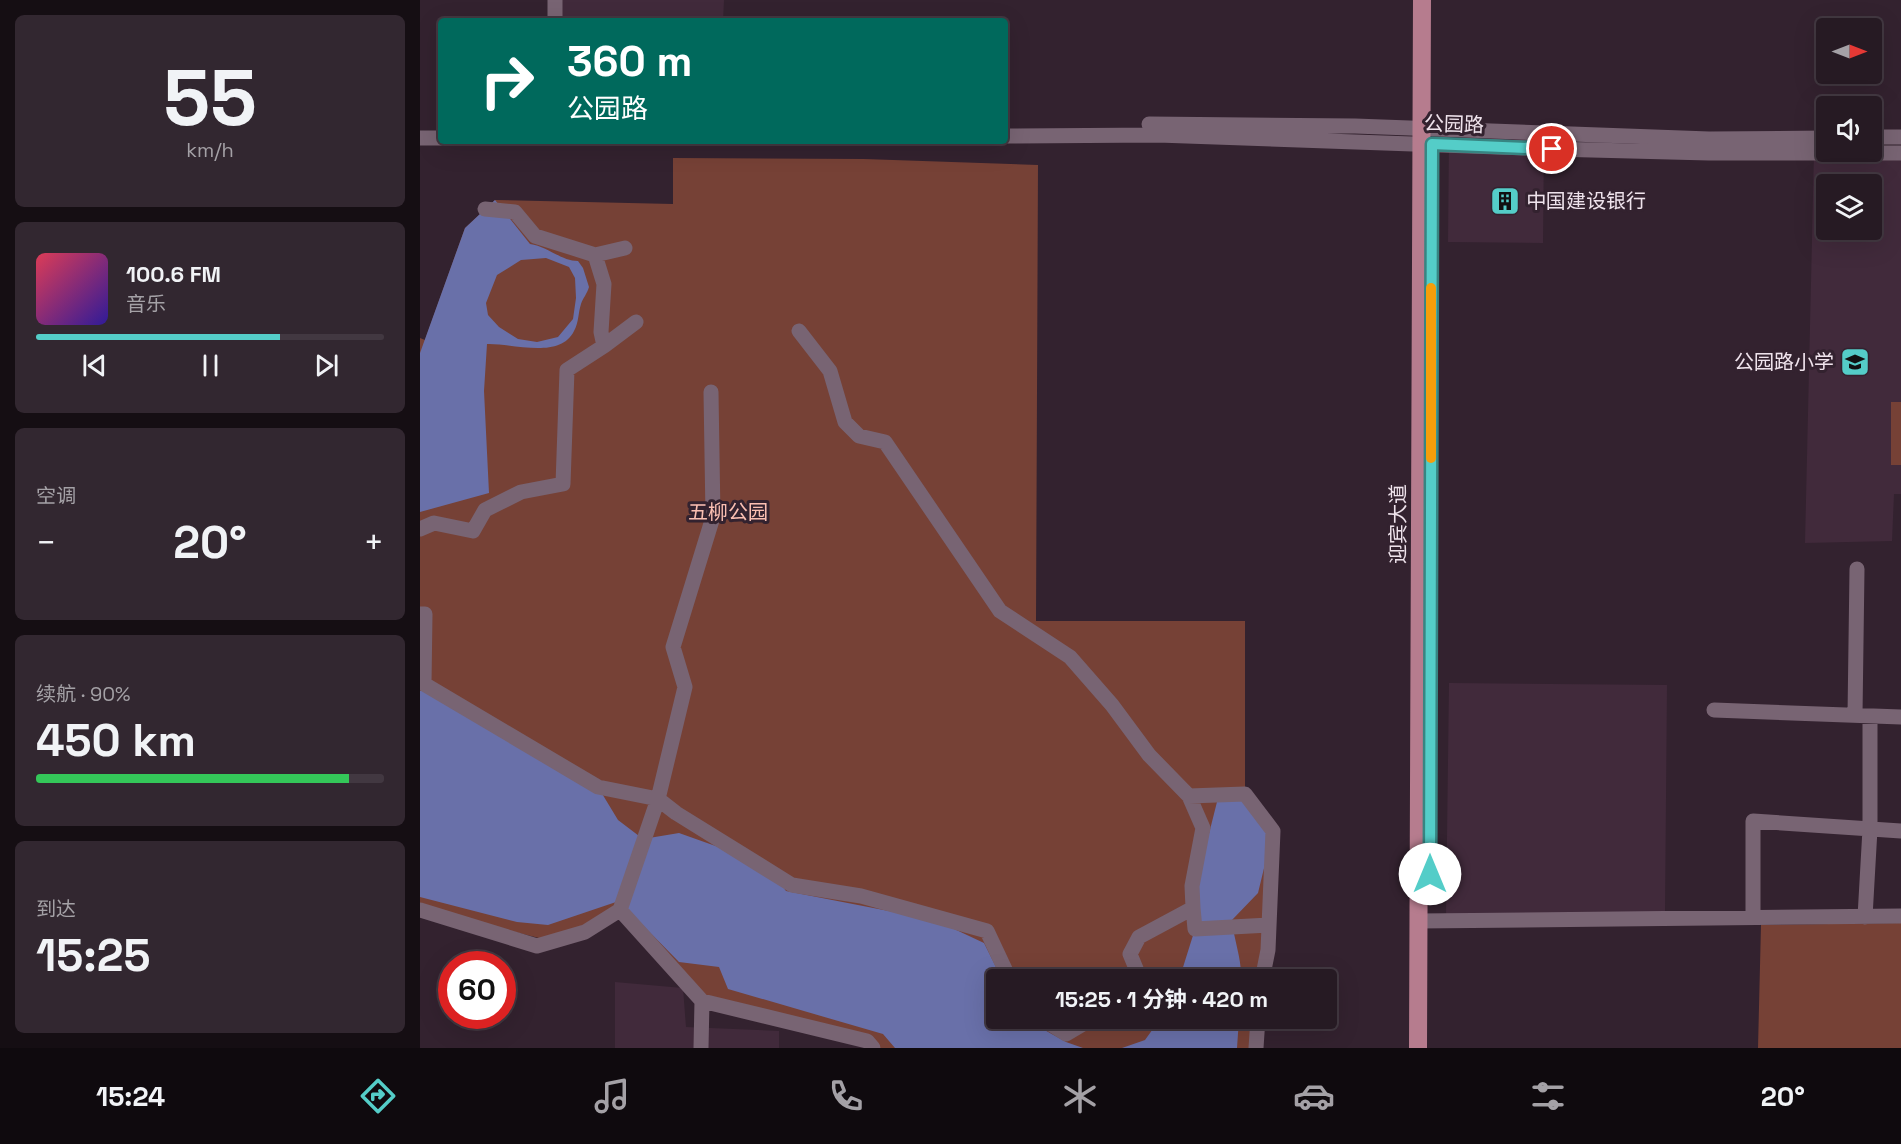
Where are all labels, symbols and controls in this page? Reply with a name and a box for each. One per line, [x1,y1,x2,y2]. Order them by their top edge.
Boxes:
north arrow [1816,18,1882,84]
map controls [1816,18,1882,240]
text: 360 m [567,35,692,88]
icon: right [468,42,546,120]
text: 55 [163,48,257,148]
text: 公园路 [567,91,648,126]
button: sound [1816,96,1882,162]
street label: 公园路 [1424,110,1484,138]
pin [1526,123,1577,174]
icon: arrive [1535,132,1568,165]
text: km/h [186,137,234,163]
button: layers [1816,174,1882,240]
building icon: 中国建设银行 [1489,185,1521,217]
place label: 中国建设银行 [1526,188,1646,214]
text: 100.6 FM [126,260,221,288]
text: 音乐 [126,291,166,317]
school or university icon: 公园路小学 [1839,346,1871,378]
icon: previous [78,349,111,382]
icon: pause [194,349,227,382]
icon: next [310,349,343,382]
place label: 公园路小学 [1734,349,1834,375]
text: 空调 [36,483,76,509]
street label: 迎宾大道 [1385,484,1411,564]
park label: 五柳公园 [688,499,768,525]
text: 20° [173,514,247,571]
text: − [36,522,56,564]
text: + [364,522,384,564]
text: 续航 · 90% [36,681,131,707]
text: 450 km [36,712,196,769]
position arrow [1398,842,1462,906]
text: 到达 [36,896,76,922]
text: 15:25 [36,927,150,984]
speed limit sign: 60 [438,951,516,1029]
text: 15:25 · 1 分钟 · 420 m [1055,985,1268,1013]
icon: directions [357,1075,399,1117]
icon: music [591,1075,633,1117]
icon: phone [825,1075,867,1117]
icon: climate [1059,1075,1101,1117]
icon: car [1293,1075,1335,1117]
icon: filters [1527,1075,1569,1117]
text: 15:24 [96,1079,165,1114]
text: 20° [1761,1079,1805,1114]

